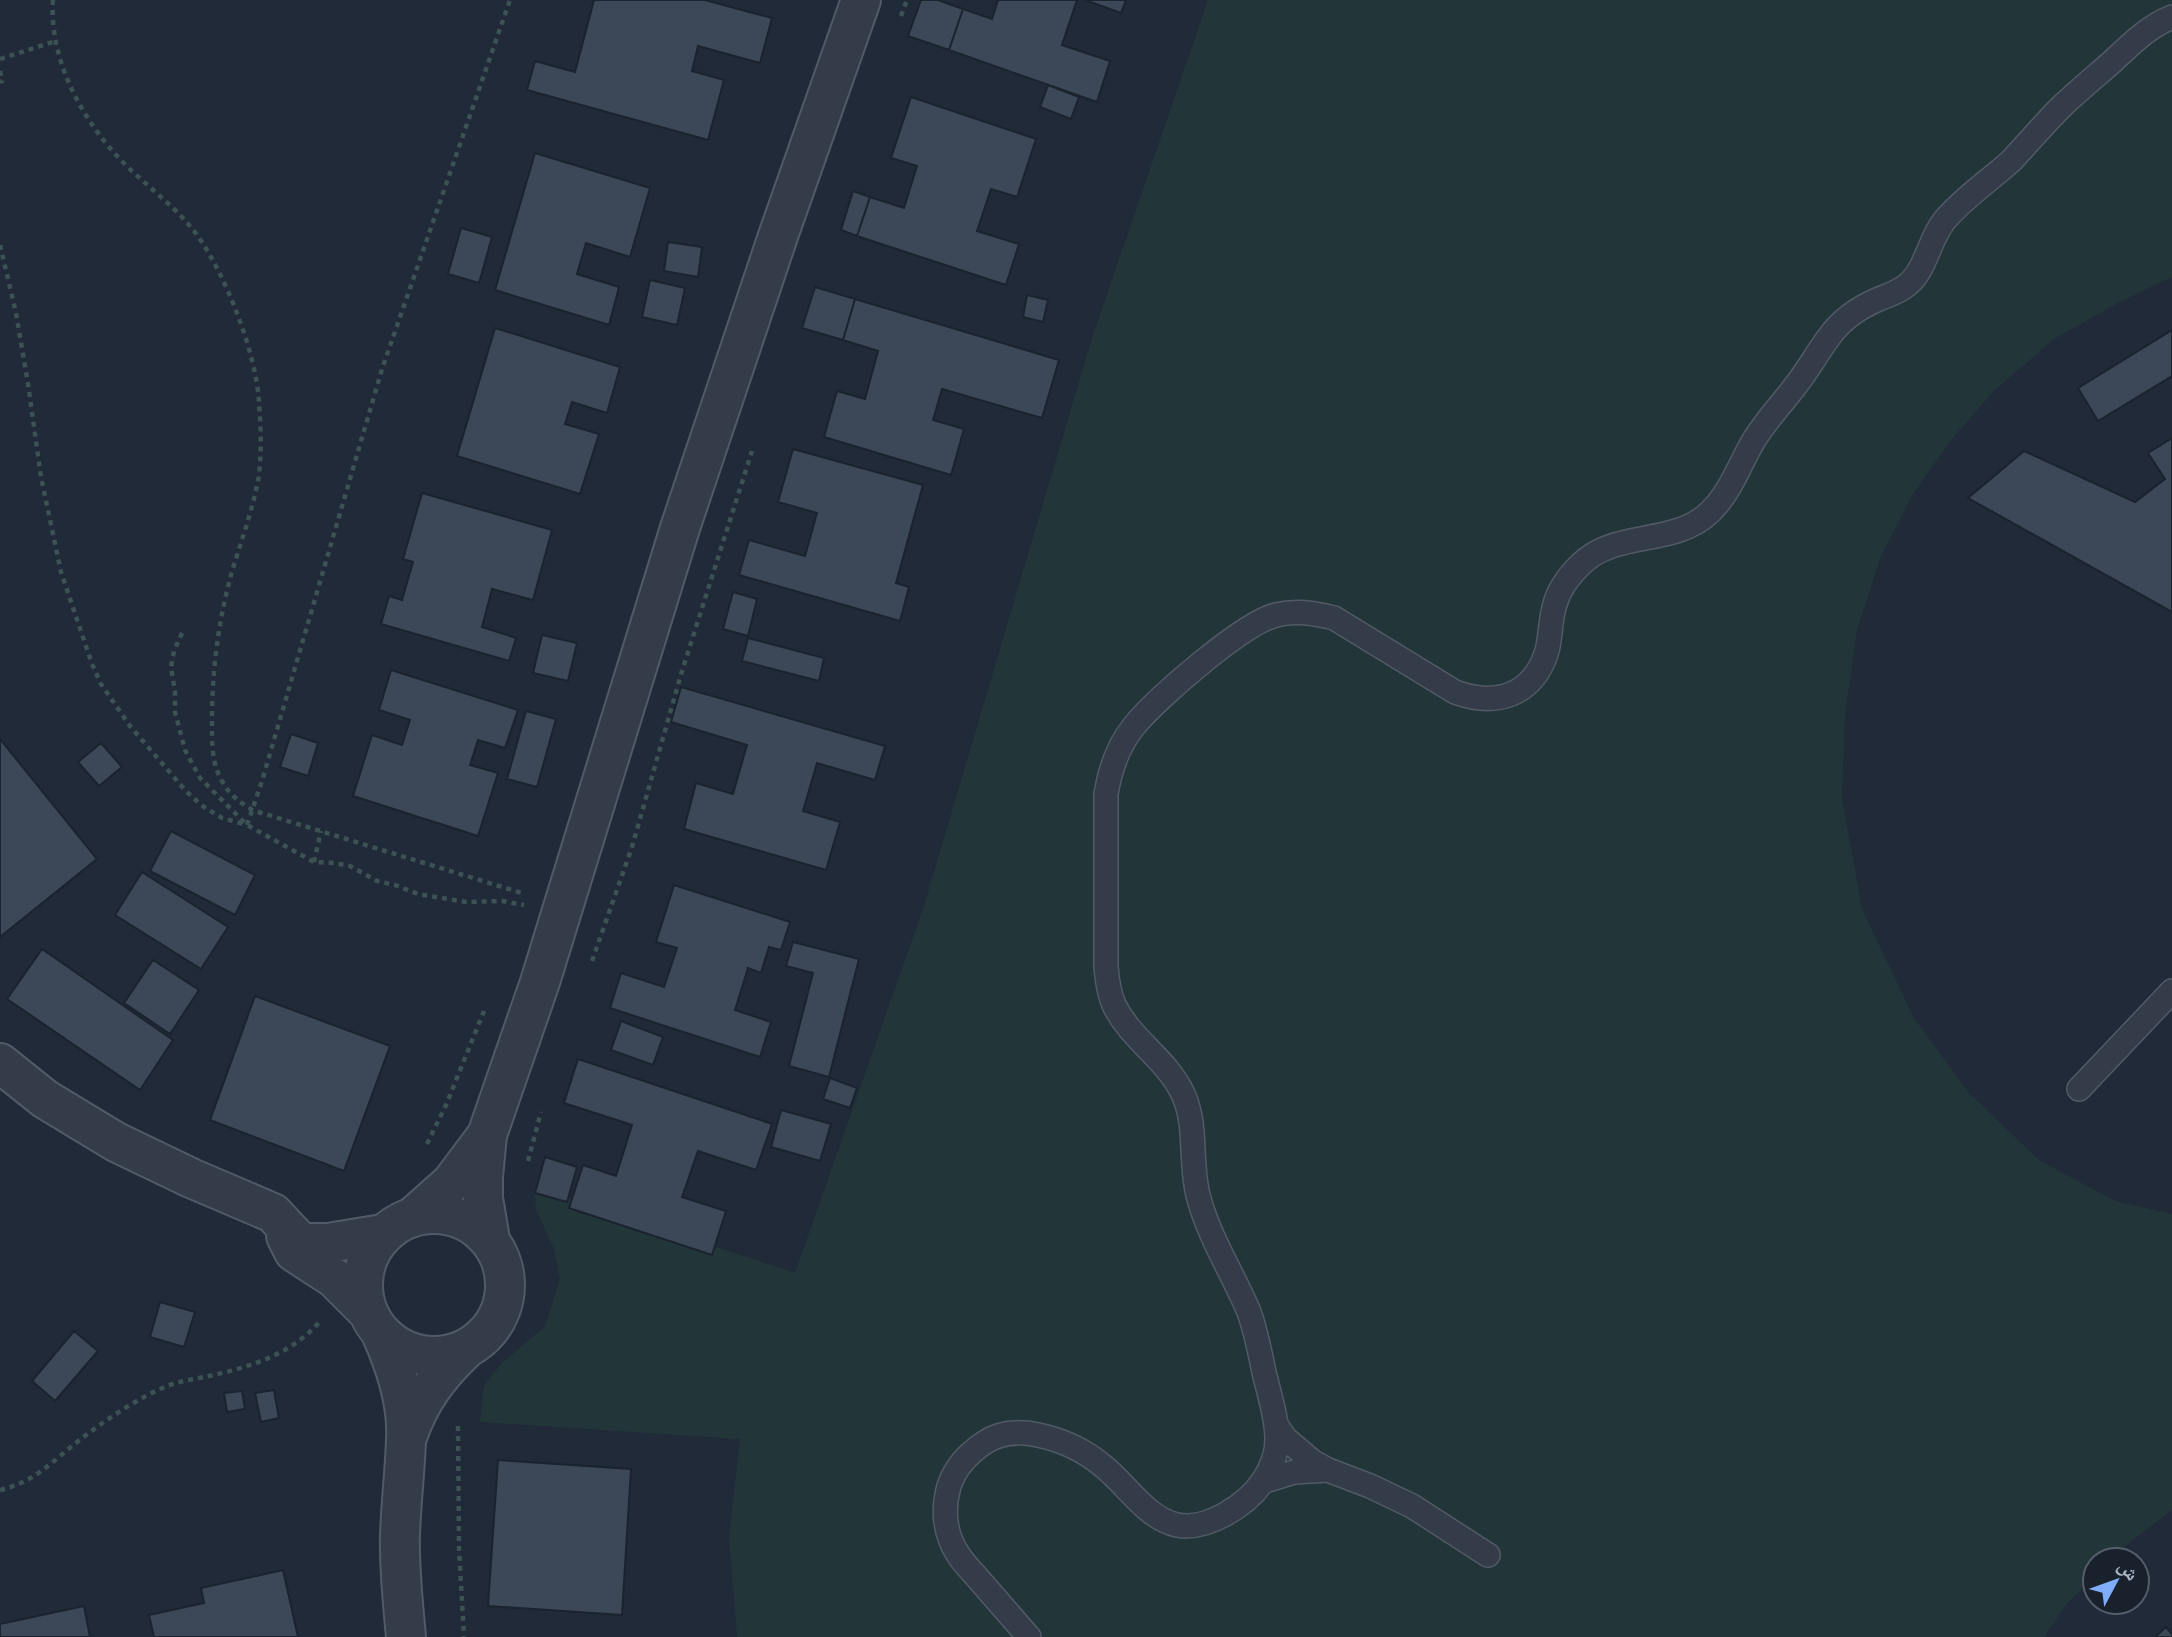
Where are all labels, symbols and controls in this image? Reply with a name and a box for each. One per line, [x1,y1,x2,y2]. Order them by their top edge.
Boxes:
north arrow [2081,1546,2151,1616]
text: ش [2113,1555,2144,1585]

